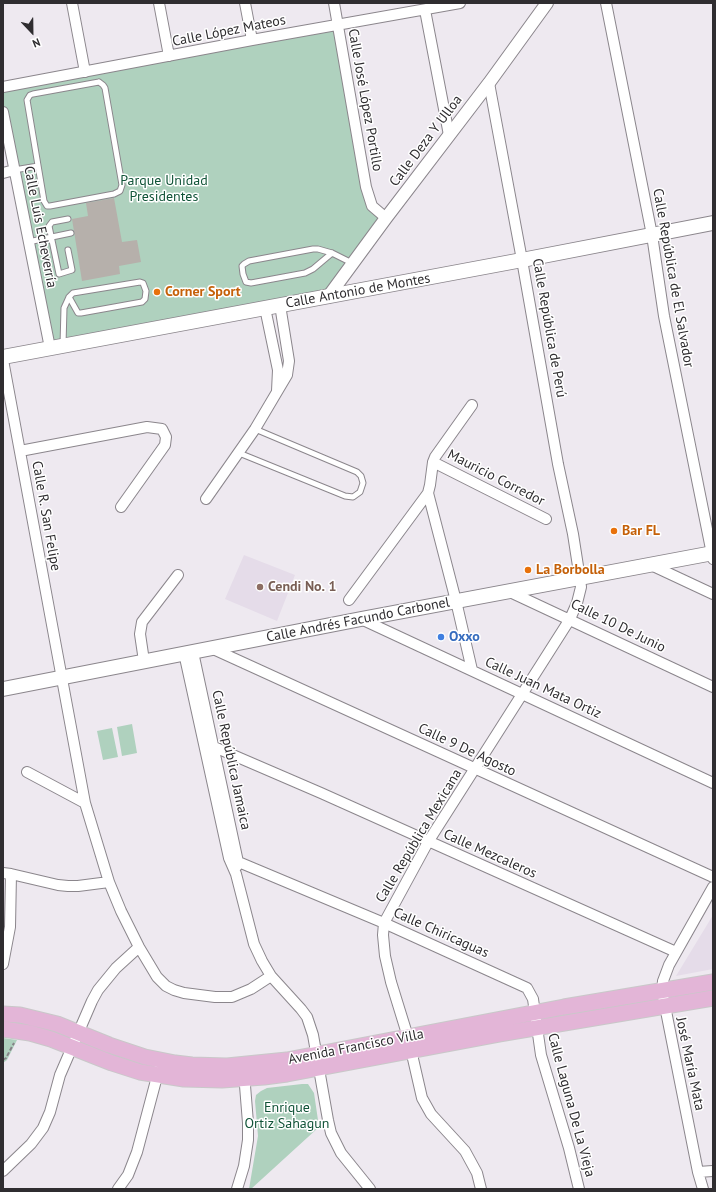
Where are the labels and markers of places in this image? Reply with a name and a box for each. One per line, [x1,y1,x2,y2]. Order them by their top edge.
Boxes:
place label: Corner Sport [165,284,241,300]
marker: Corner Sport [152,287,162,297]
place label: Bar FL [622,523,660,539]
marker: Bar FL [609,526,619,536]
place label: La Borbolla [536,562,605,578]
marker: La Borbolla [523,565,533,575]
place label: Cendi No. 1 [268,579,336,595]
marker: Cendi No. 1 [255,582,265,592]
place label: Oxxo [449,629,480,645]
marker: Oxxo [436,632,446,642]

